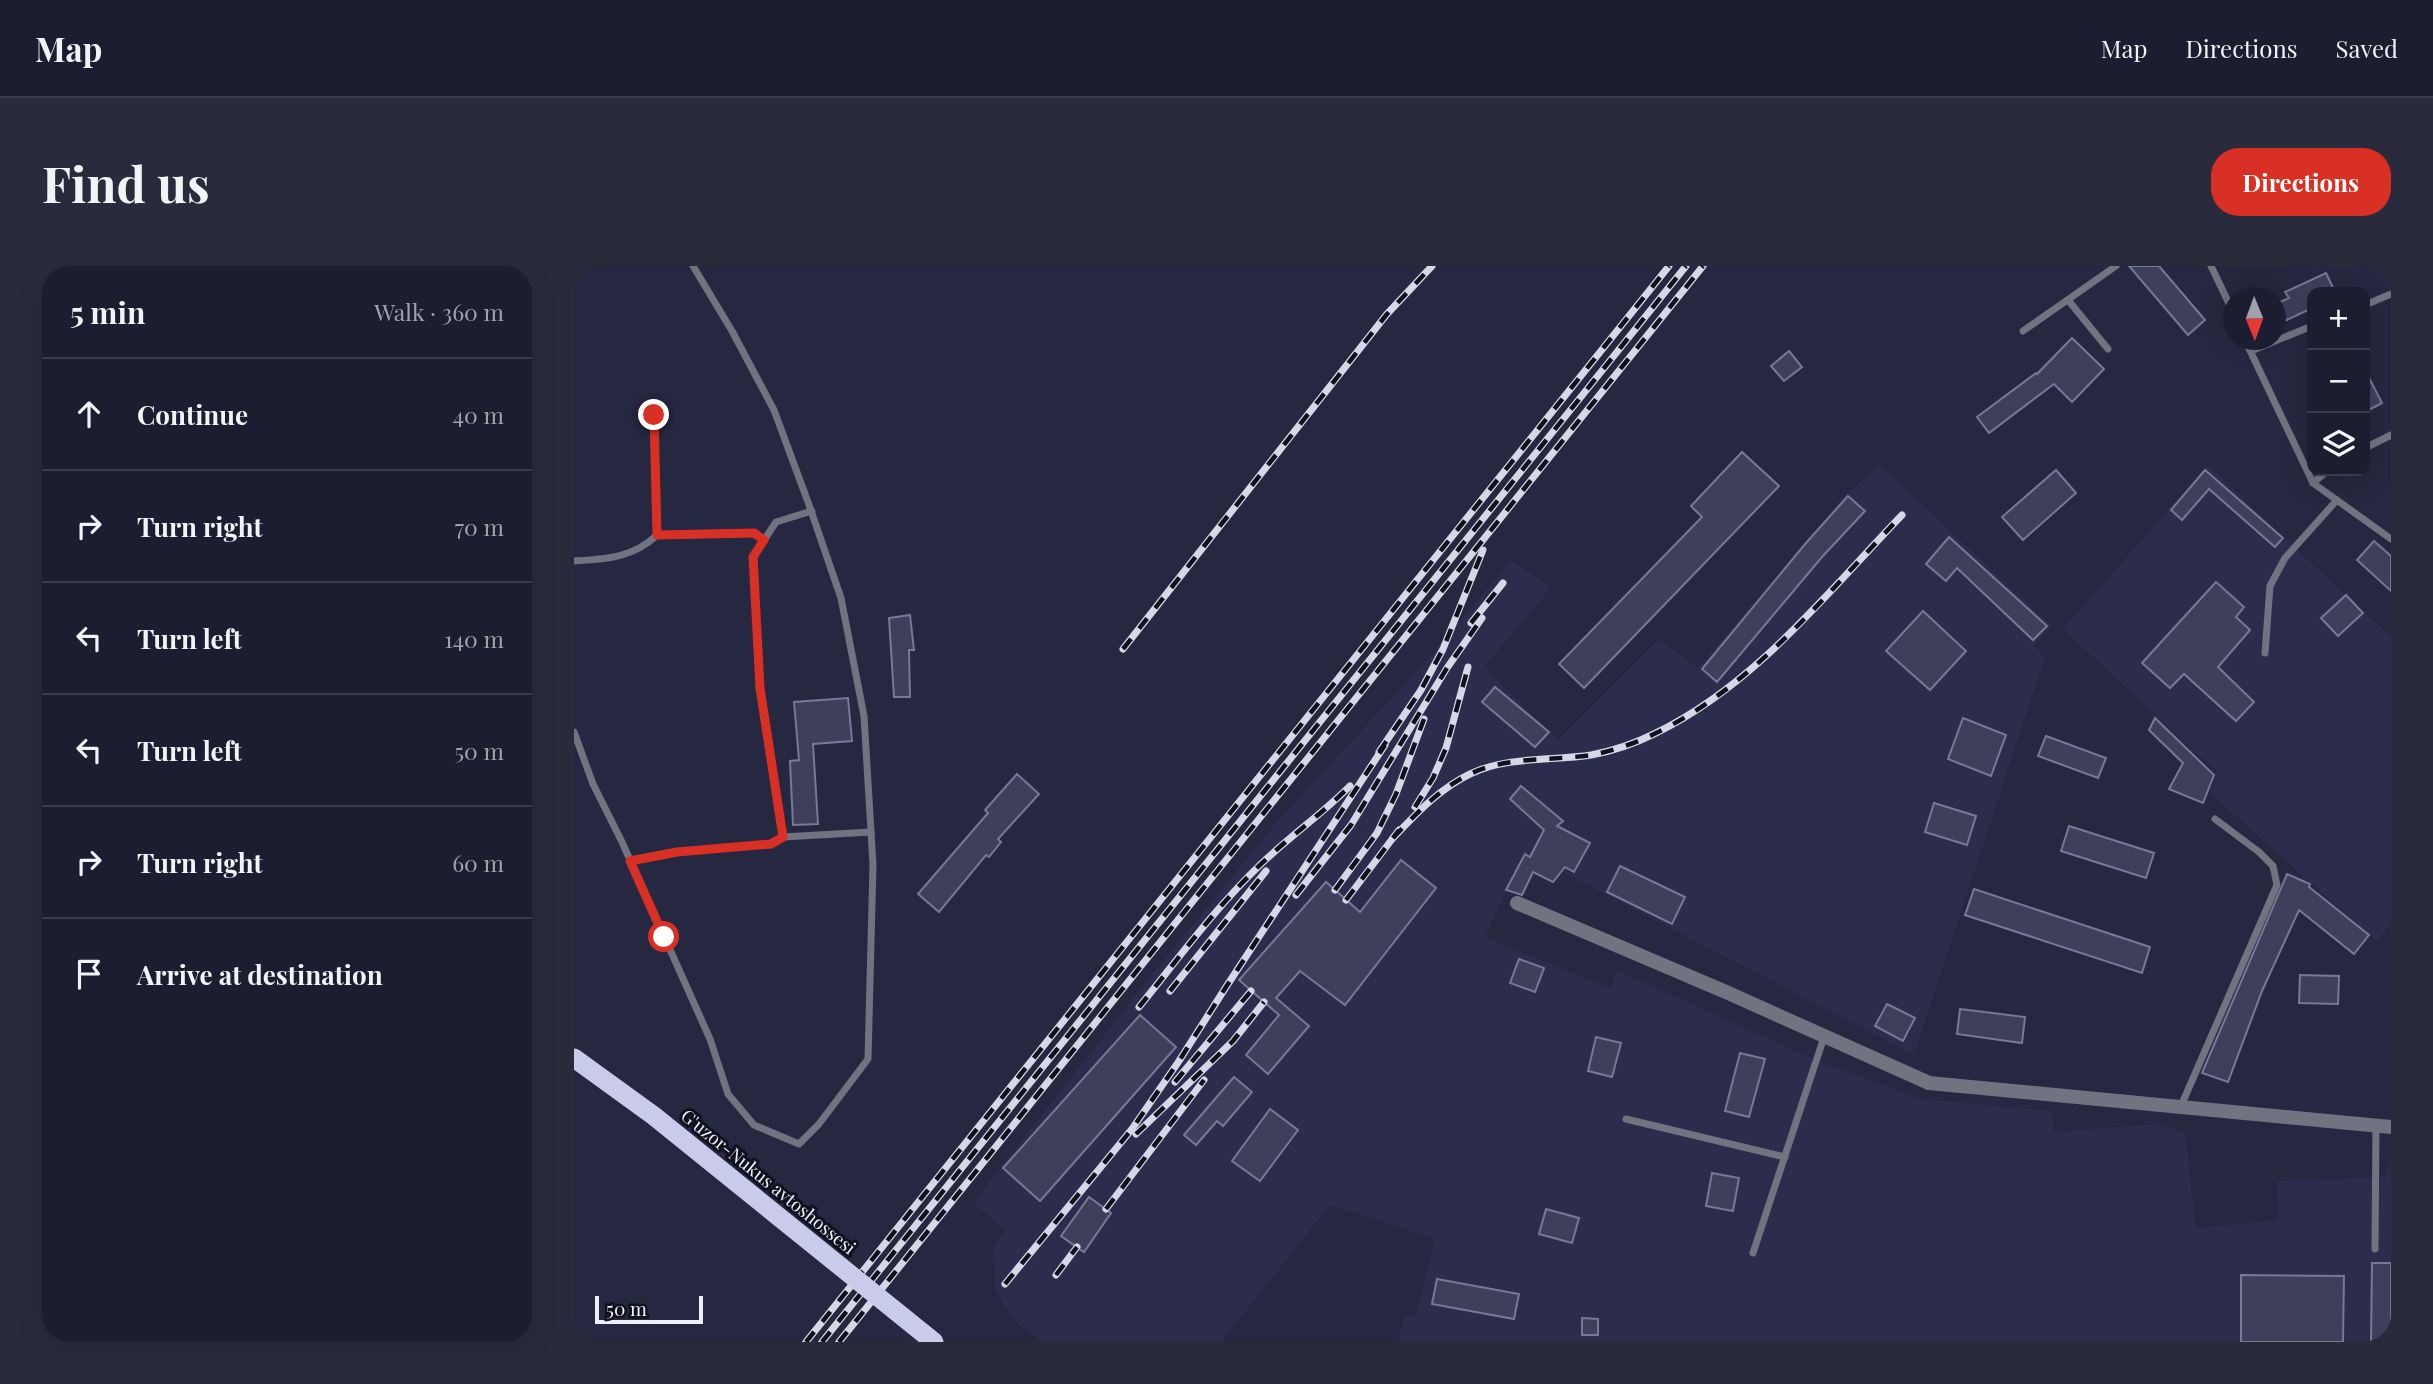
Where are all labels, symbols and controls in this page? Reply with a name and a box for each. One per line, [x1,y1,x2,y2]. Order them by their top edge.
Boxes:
text: Map [35,26,102,70]
text: Map [2101,32,2147,64]
text: Directions [2185,32,2298,64]
text: Saved [2336,32,2398,64]
button: Directions [2211,148,2391,216]
text: Find us [42,150,210,215]
north arrow [2223,287,2286,350]
map controls [2307,287,2370,476]
button: + [2307,287,2370,350]
text: 5 min [70,292,145,332]
text: Walk · 360 m [374,296,504,327]
button: − [2307,350,2370,413]
icon: ahead [70,395,108,433]
text: Continue [137,397,248,432]
text: 40 m [453,399,504,430]
route end [638,399,669,430]
button: layers [2307,413,2370,476]
icon: right [70,507,108,545]
text: Turn right [137,509,263,544]
text: 70 m [455,511,504,542]
icon: left [70,619,108,657]
text: Turn left [137,621,242,656]
text: 140 m [444,623,504,654]
icon: left [70,731,108,769]
text: Turn left [137,733,242,768]
text: 50 m [455,735,504,766]
icon: right [70,843,108,881]
text: Turn right [137,845,263,880]
text: 60 m [452,847,504,878]
route start [648,921,679,952]
icon: arrive [70,955,108,993]
text: Arrive at destination [137,957,383,992]
street label: G'uzor-Nukus avtoshossesi [676,1103,861,1259]
scale bar [595,1293,704,1325]
text: 50 m [606,1295,647,1321]

